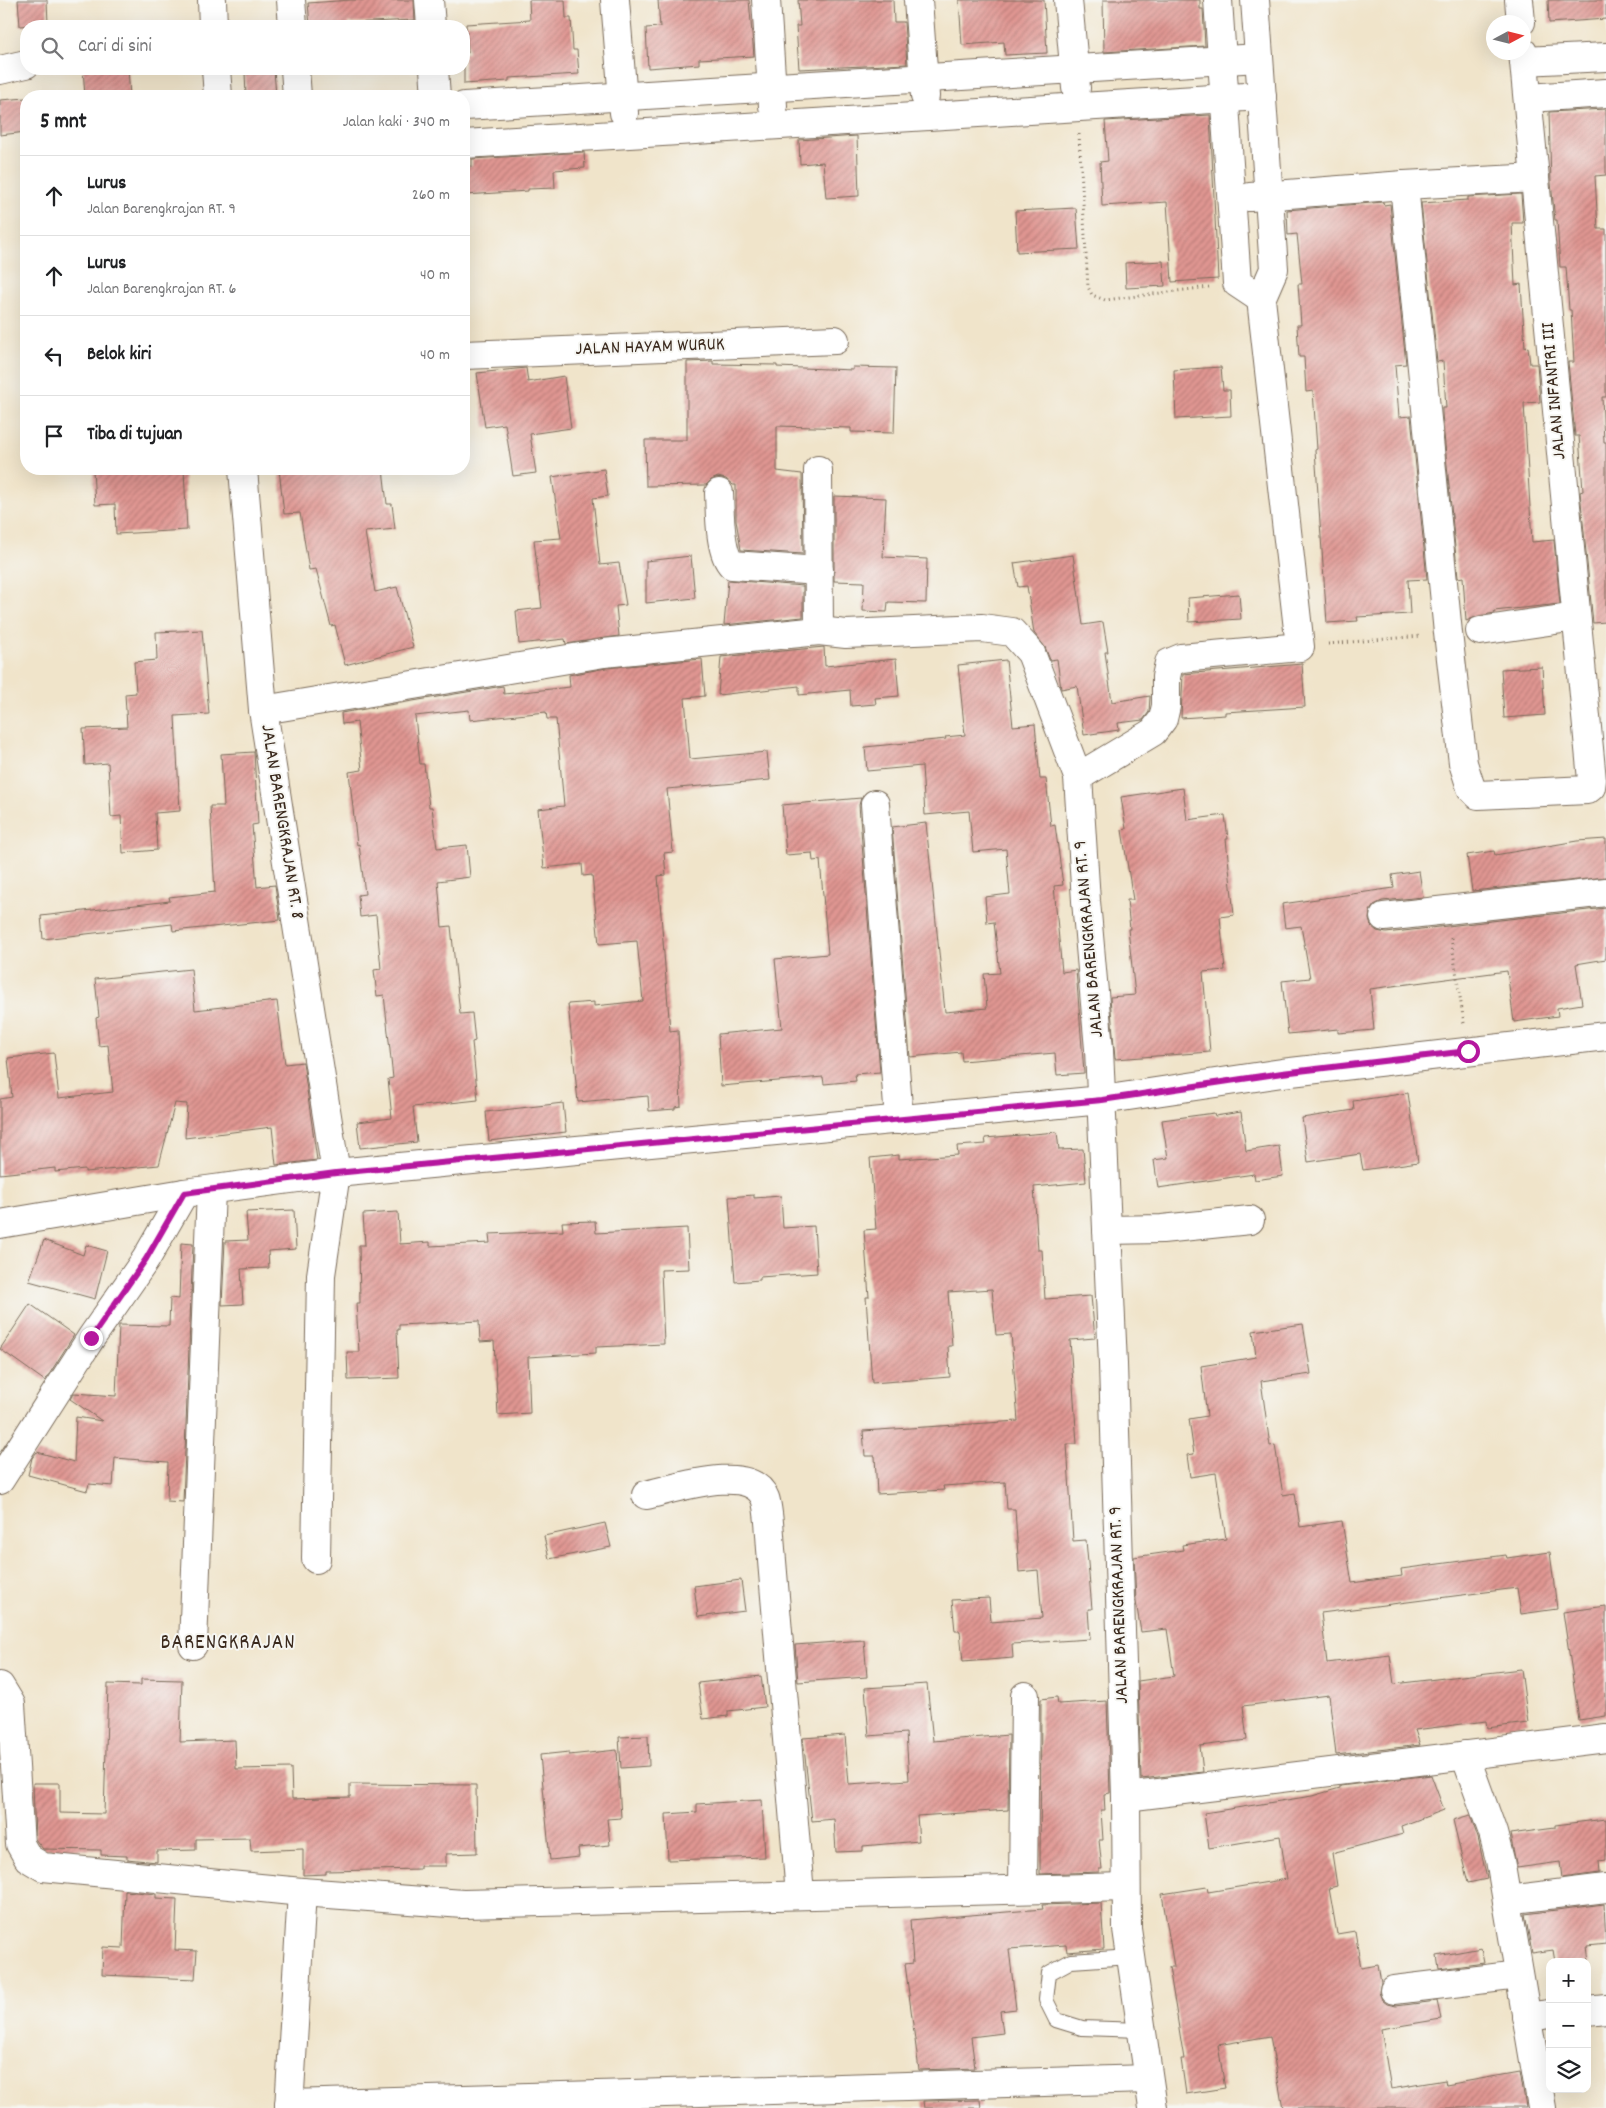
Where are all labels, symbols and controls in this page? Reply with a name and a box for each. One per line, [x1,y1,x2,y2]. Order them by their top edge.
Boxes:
north arrow [1486,15,1531,60]
search box [20,20,470,75]
icon: search [38,34,66,62]
text: Cari di sini [78,34,152,61]
text: 5 mnt [40,108,86,138]
text: Jalan kaki · 340 m [343,111,450,134]
text: Lurus [87,171,126,198]
icon: ahead [40,182,68,210]
text: 260 m [412,184,450,207]
text: Jalan Barengkrajan RT. 9 [87,198,236,221]
text: Lurus [87,251,126,278]
icon: ahead [40,262,68,290]
text: 40 m [420,264,450,287]
text: Jalan Barengkrajan RT. 6 [87,278,236,301]
street label: JALAN INFANTRI III [1536,321,1574,461]
street label: JALAN HAYAM WURUK [575,332,725,364]
icon: left [40,342,68,370]
text: Belok kiri [87,342,151,369]
text: 40 m [420,344,450,367]
icon: arrive [40,422,68,450]
text: Tiba di tujuan [87,422,182,449]
street label: JALAN BARENGKRAJAN RT. 8 [252,723,310,921]
street label: JALAN BARENGKRAJAN RT. 9 [1068,839,1112,1039]
route start [1457,1040,1480,1063]
route end [80,1327,103,1350]
street label: JALAN BARENGKRAJAN RT. 9 [1103,1506,1137,1704]
district label: BARENGKRAJAN [160,1629,296,1659]
map controls [1546,1958,1591,2093]
button: + [1546,1958,1591,2003]
button: − [1546,2003,1591,2048]
button: layers [1546,2048,1591,2093]

